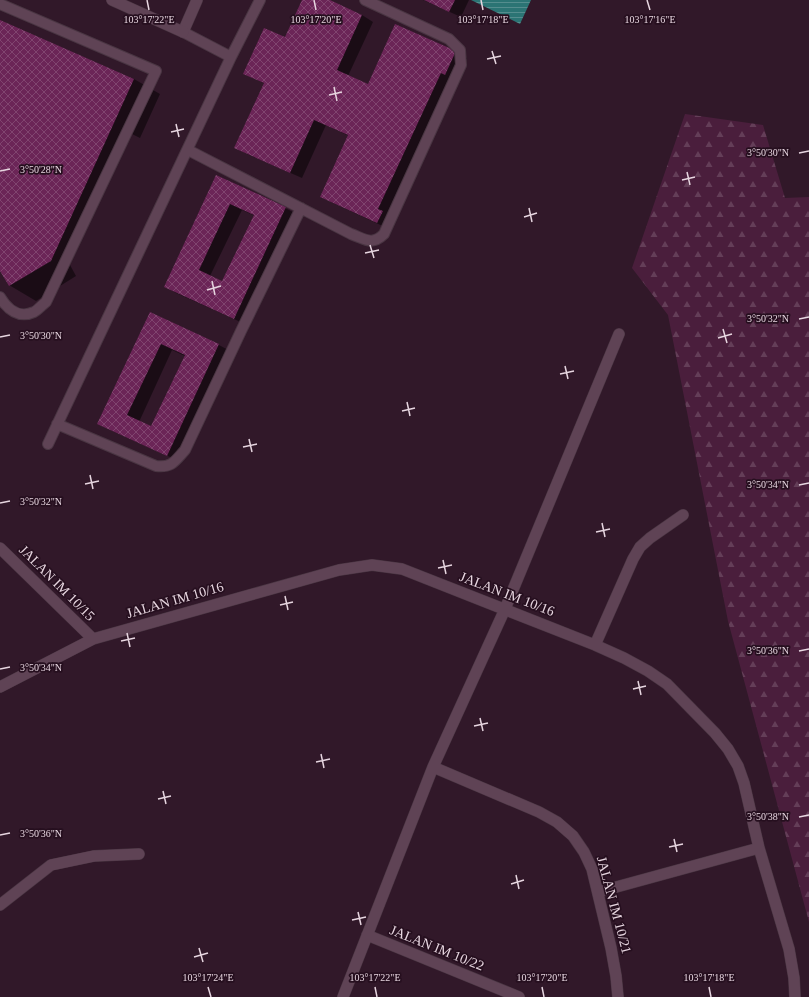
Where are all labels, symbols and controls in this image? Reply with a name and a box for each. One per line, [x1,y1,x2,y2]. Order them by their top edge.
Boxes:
text: 103°17'22"E [124,14,175,25]
text: 103°17'20"E [291,14,342,25]
text: 103°17'18"E [458,14,509,25]
text: 103°17'16"E [625,14,676,25]
text: 3°50'30"N [747,147,789,158]
text: 3°50'28"N [20,164,62,175]
text: 3°50'32"N [747,313,789,324]
text: 3°50'30"N [20,330,62,341]
text: 3°50'34"N [747,479,789,490]
text: 3°50'32"N [20,496,62,507]
street label: JALAN IM 10/15 [16,542,98,624]
street label: JALAN IM 10/16 [457,569,557,619]
street label: JALAN IM 10/16 [125,579,225,621]
text: 3°50'36"N [747,645,789,656]
text: 3°50'34"N [20,662,62,673]
text: 3°50'38"N [747,811,789,822]
text: 3°50'36"N [20,828,62,839]
street label: JALAN IM 10/21 [594,855,634,955]
street label: JALAN IM 10/22 [388,922,486,974]
text: 103°17'24"E [183,972,234,983]
text: 103°17'22"E [350,972,401,983]
text: 103°17'20"E [517,972,568,983]
text: 103°17'18"E [684,972,735,983]

